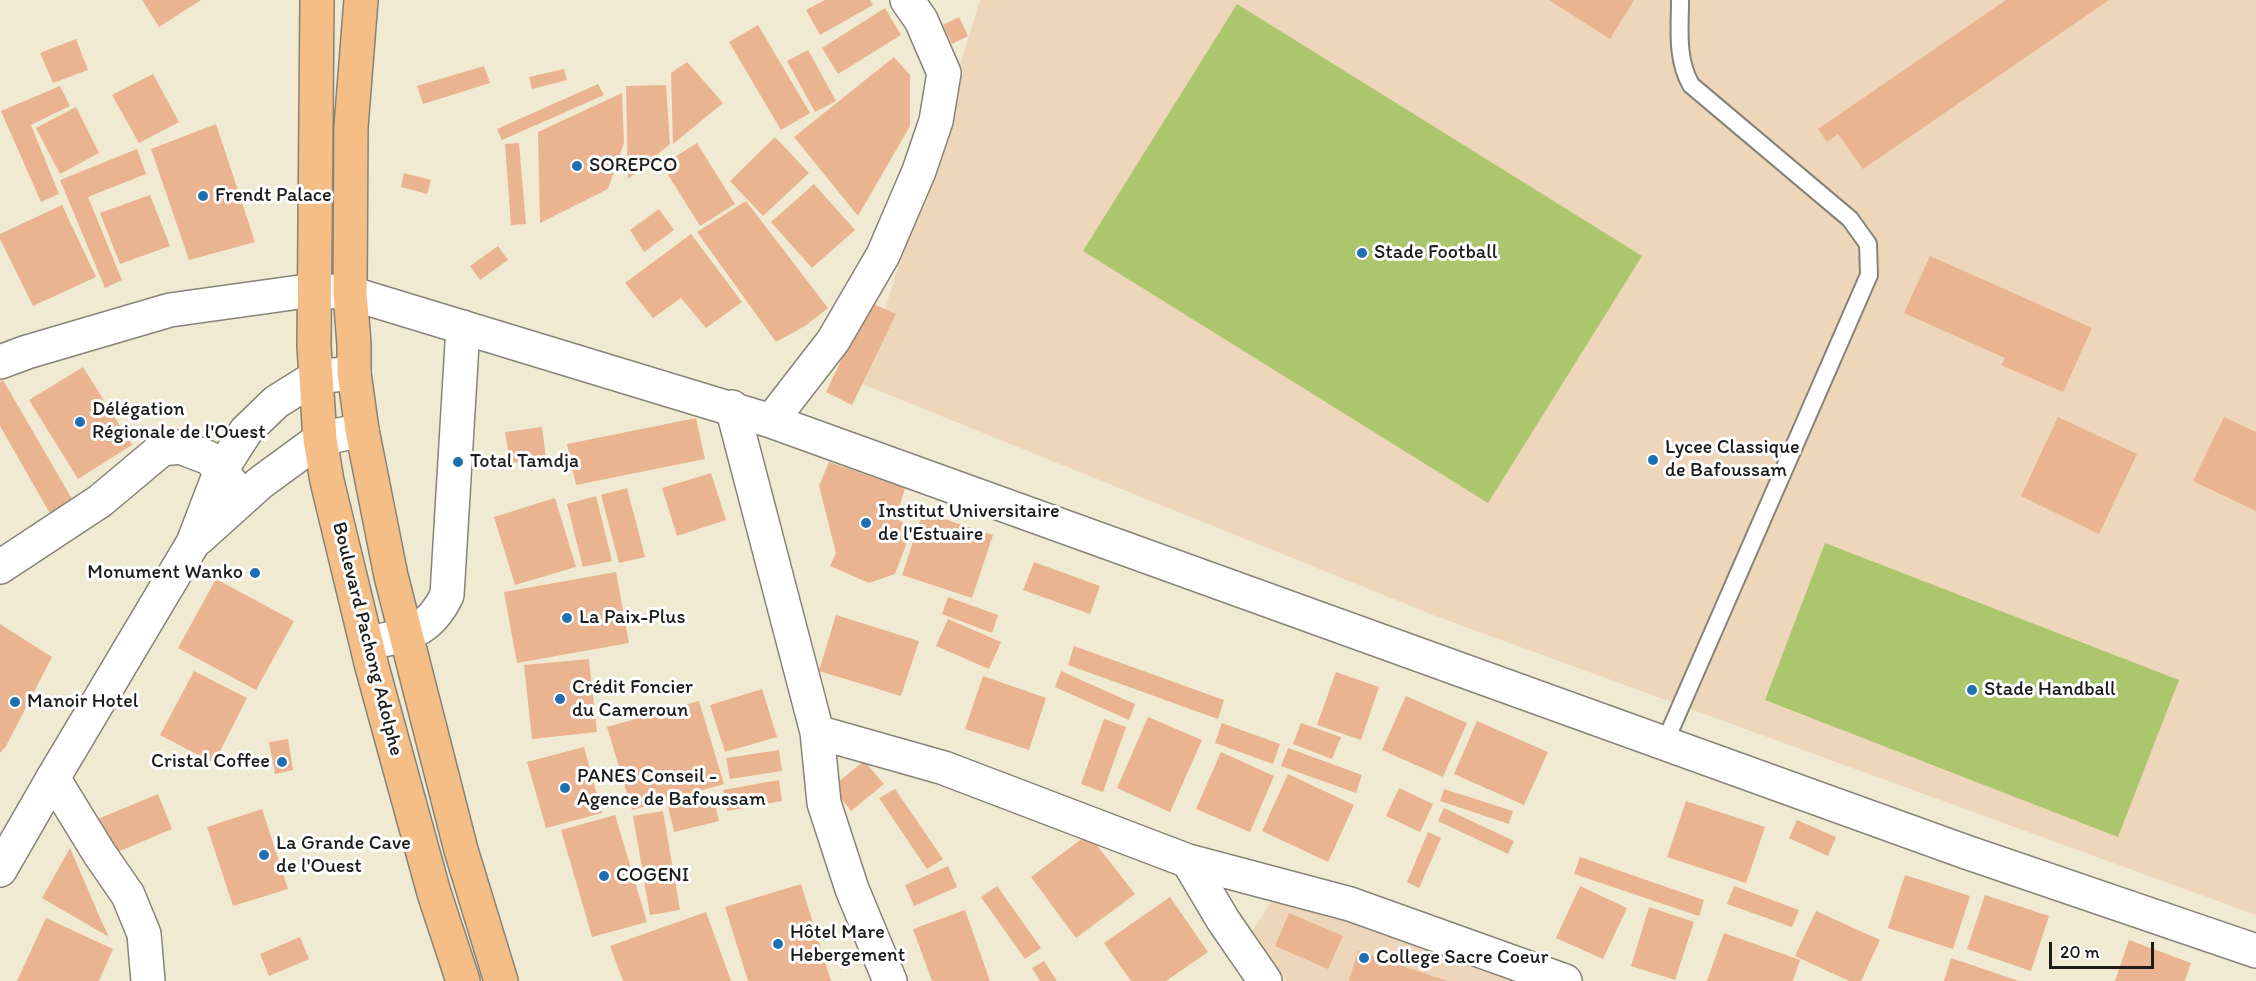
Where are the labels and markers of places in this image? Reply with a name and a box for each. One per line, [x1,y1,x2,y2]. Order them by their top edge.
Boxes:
place label: SOREPCO [589,154,677,178]
marker: SOREPCO [570,159,584,173]
place label: Frendt Palace [215,184,332,208]
marker: Frendt Palace [196,189,210,203]
place label: Stade Football [1374,241,1498,265]
marker: Stade Football [1355,246,1369,260]
place label: Délégation Régionale de l'Ouest [92,398,266,445]
marker: Délégation Régionale de l'Ouest [73,415,87,429]
place label: Lycee Classique de Bafoussam [1665,436,1800,483]
place label: Total Tamdja [470,450,579,474]
marker: Lycee Classique de Bafoussam [1646,453,1660,467]
marker: Total Tamdja [451,455,465,469]
place label: Institut Universitaire de l'Estuaire [878,500,1060,547]
marker: Institut Universitaire de l'Estuaire [859,516,873,530]
place label: Monument Wanko [87,561,243,585]
marker: Monument Wanko [248,566,262,580]
place label: La Paix-Plus [579,606,685,630]
marker: La Paix-Plus [560,611,574,625]
place label: Crédit Foncier du Cameroun [572,676,693,723]
place label: Stade Handball [1984,678,2116,702]
marker: Stade Handball [1965,683,1979,697]
place label: Manoir Hotel [27,690,138,714]
marker: Crédit Foncier du Cameroun [553,692,567,706]
marker: Manoir Hotel [8,695,22,709]
place label: Cristal Coffee [151,750,270,774]
marker: Cristal Coffee [275,755,289,769]
place label: PANES Conseil - Agence de Bafoussam [577,765,766,812]
marker: PANES Conseil - Agence de Bafoussam [558,781,572,795]
place label: La Grande Cave de l'Ouest [276,832,411,879]
marker: La Grande Cave de l'Ouest [257,848,271,862]
place label: COGENI [616,864,689,888]
marker: COGENI [597,869,611,883]
place label: Hôtel Mare Hebergement [790,921,905,968]
marker: Hôtel Mare Hebergement [771,937,785,951]
place label: College Sacre Coeur [1376,946,1549,970]
marker: College Sacre Coeur [1357,951,1371,965]

